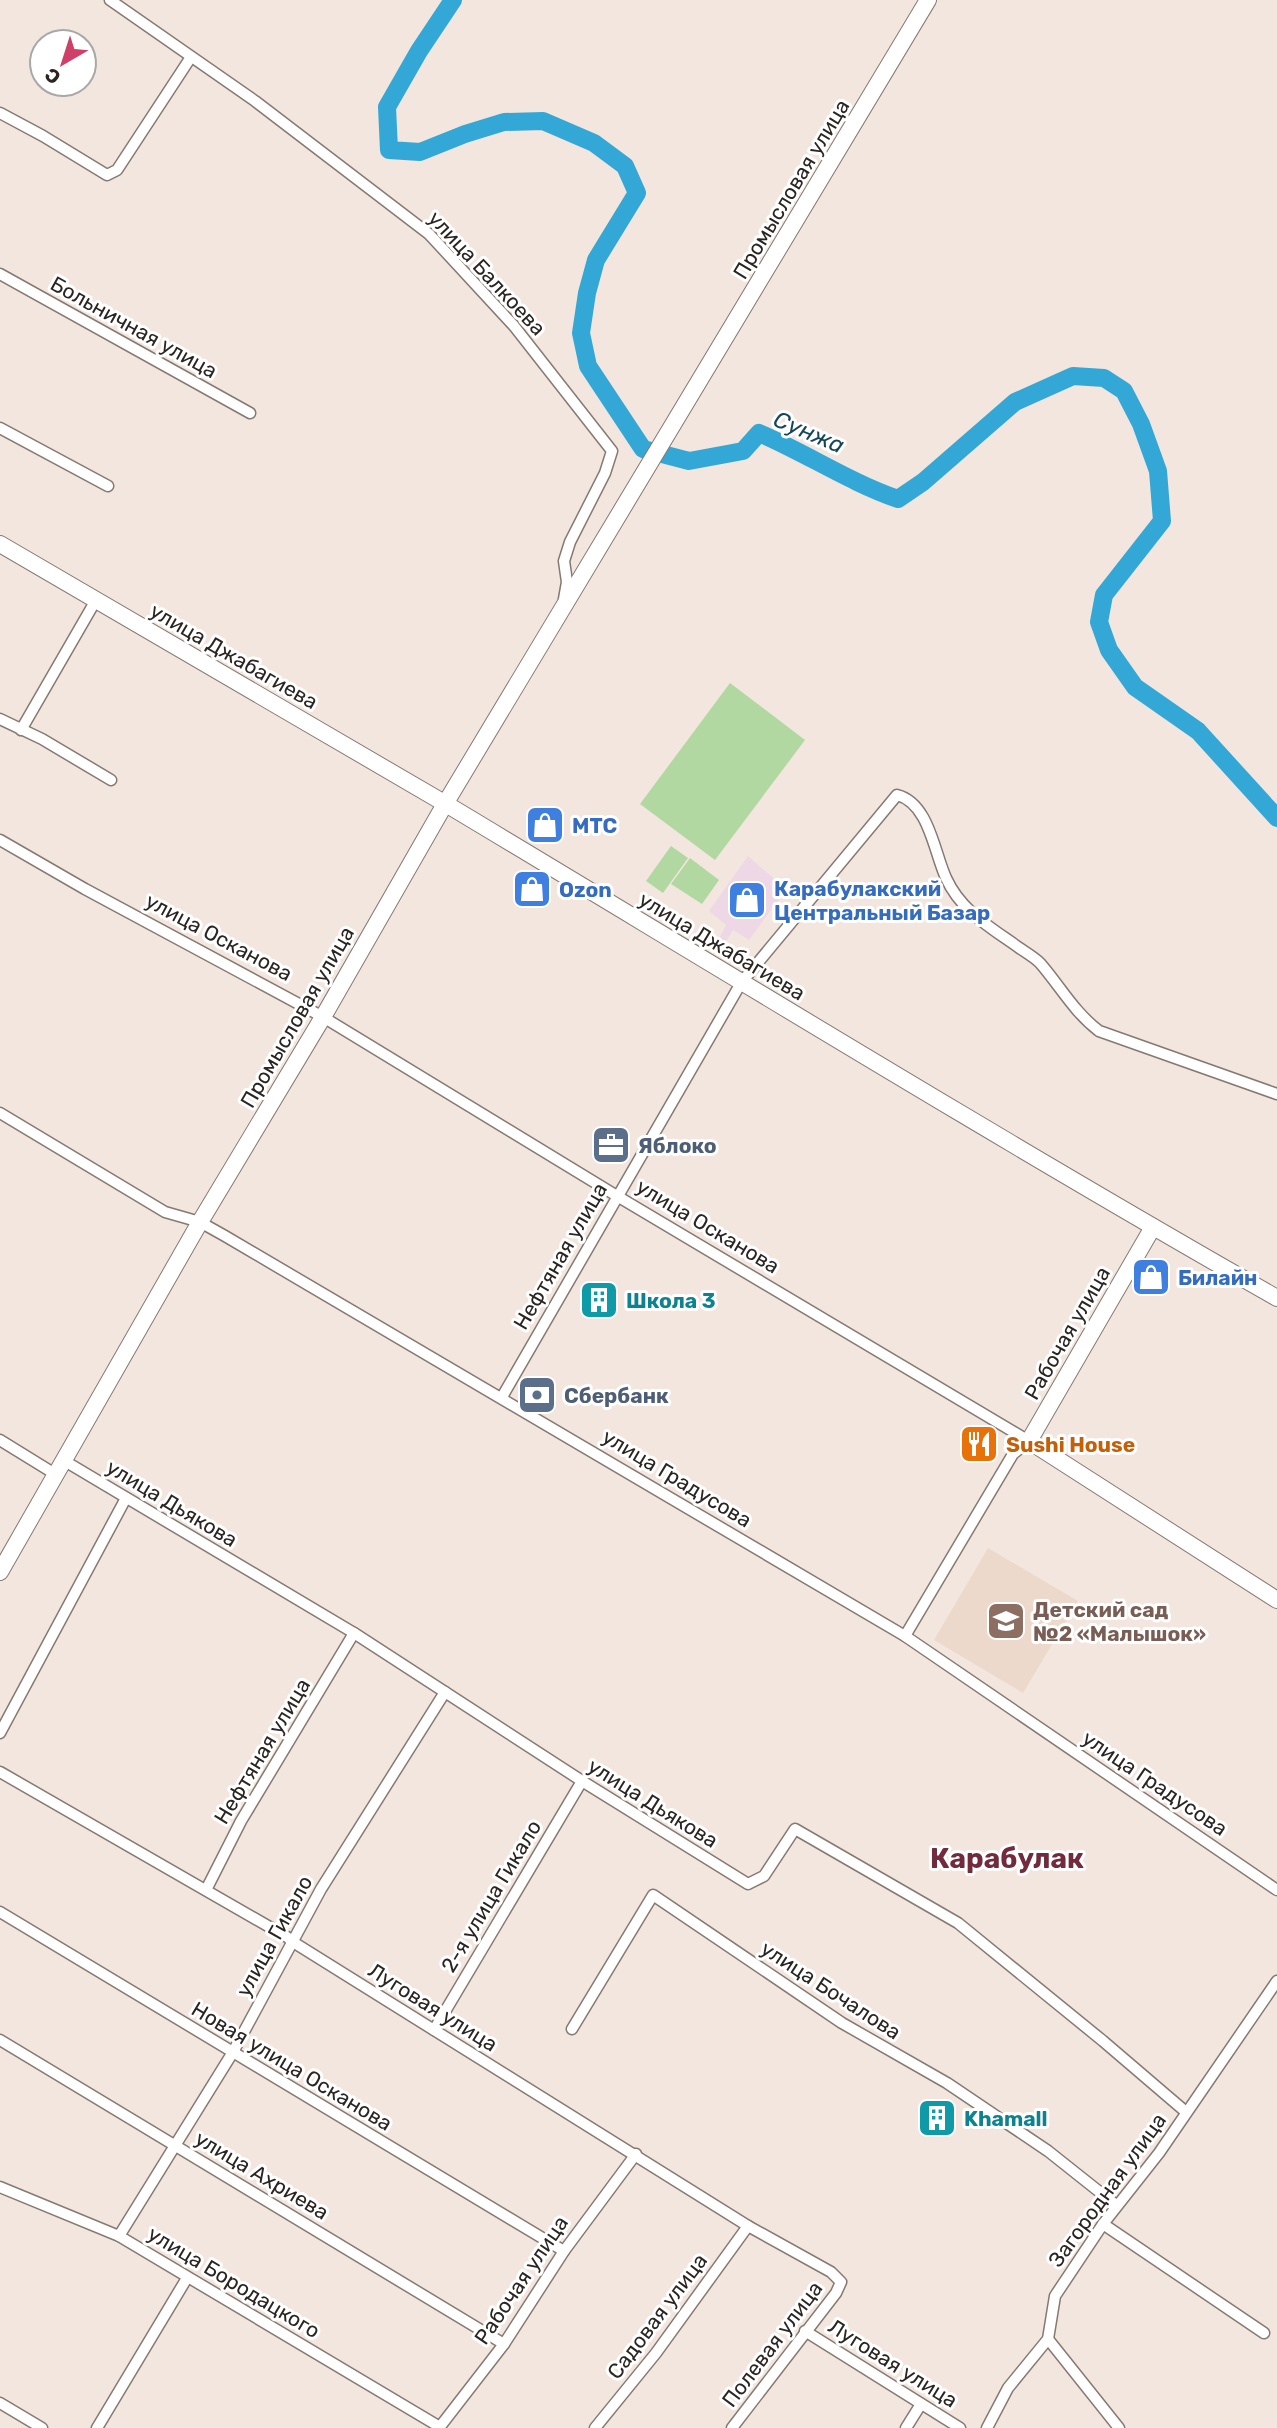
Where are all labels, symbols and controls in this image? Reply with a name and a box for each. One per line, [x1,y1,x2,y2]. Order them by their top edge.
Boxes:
north arrow [28,28,98,98]
text: С [40,63,65,89]
street label: Промысловая улица [728,95,854,283]
street label: улица Балкоева [423,206,551,340]
street label: Больничная улица [46,271,222,383]
water label: Сунжа [769,405,849,459]
street label: улица Джабагиева [146,598,322,714]
shop icon: МТС [524,804,566,846]
place label: МТС [572,813,618,838]
shop icon: Ozon [511,868,553,910]
place label: Карабулакский Центральный Базар [774,876,990,925]
place label: Ozon [559,877,612,902]
shop icon: Карабулакский Центральный Базар [726,879,768,921]
street label: улица Джабагиева [634,886,810,1006]
street label: улица Осканова [141,888,297,986]
street label: Промысловая улица [235,922,359,1112]
office icon: Яблоко [590,1124,632,1166]
place label: Яблоко [638,1133,717,1158]
street label: улица Осканова [632,1173,784,1279]
street label: Нефтяная улица [508,1178,612,1334]
shop icon: Билайн [1130,1256,1172,1298]
street label: Рабочая улица [1019,1262,1115,1404]
place label: Билайн [1178,1265,1258,1290]
building icon: Школа 3 [578,1279,620,1321]
place label: Школа 3 [626,1288,716,1313]
bank icon: Сбербанк [516,1374,558,1416]
place label: Сбербанк [564,1383,669,1408]
restaurant icon: Sushi House [958,1423,1000,1465]
street label: улица Градусова [598,1424,756,1532]
place label: Sushi House [1006,1432,1135,1457]
street label: улица Дьякова [102,1454,242,1552]
place label: Детский сад №2 «Малышок» [1033,1597,1206,1646]
school or university icon: Детский сад №2 «Малышок» [985,1600,1027,1642]
street label: Нефтяная улица [209,1674,315,1828]
street label: улица Градусова [1078,1725,1232,1841]
street label: улица Дьякова [583,1753,723,1853]
street label: 2-я улица Гикало [436,1815,546,1977]
district label: Карабулак [930,1842,1084,1875]
street label: улица Гикало [230,1871,318,2001]
street label: улица Бочалова [756,1935,906,2045]
street label: Луговая улица [364,1957,502,2057]
street label: Новая улица Осканова [187,1996,397,2136]
building icon: Khamall [916,2097,958,2139]
place label: Khamall [964,2106,1048,2131]
street label: Загородная улица [1043,2108,1171,2272]
street label: улица Ахриева [191,2125,333,2225]
street label: Рабочая улица [469,2211,573,2349]
street label: улица Бородацкого [143,2221,325,2343]
street label: Садовая улица [602,2248,712,2384]
street label: Полевая улица [717,2276,827,2412]
street label: Луговая улица [824,2313,962,2413]

